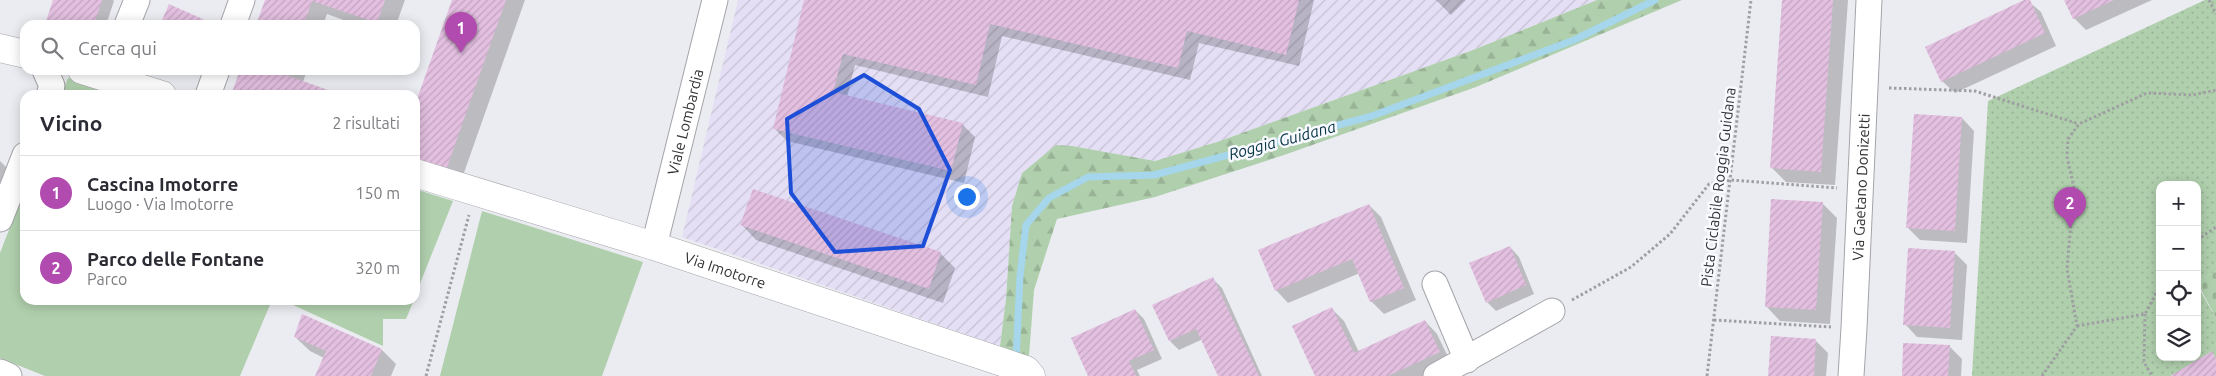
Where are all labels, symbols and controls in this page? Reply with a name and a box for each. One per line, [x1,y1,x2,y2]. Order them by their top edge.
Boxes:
pin: 1 [445,12,477,53]
search box [20,20,420,75]
icon: search [38,34,66,62]
text: Cerca qui [78,37,157,59]
street label: Viale Lombardia [663,67,706,177]
street label: Pista Ciclabile Roggia Guidana [1697,86,1739,288]
text: Vicino [40,111,102,135]
street label: Via Gaetano Donizetti [1849,113,1872,261]
text: 2 risultati [332,114,400,132]
water label: Roggia Guidana [1226,117,1338,163]
text: Cascina Imotorre [87,173,238,195]
map controls [2156,181,2201,361]
button: + [2156,181,2201,226]
text: 1 [51,184,61,202]
text: 150 m [355,184,400,202]
your location [954,184,980,210]
pin: 2 [2054,187,2086,228]
text: Luogo · Via Imotorre [87,195,234,213]
button: − [2156,226,2201,271]
text: Parco delle Fontane [87,248,264,270]
street label: Via Imotorre [682,248,768,291]
text: 2 [51,259,61,277]
text: 320 m [355,259,400,277]
text: Parco [87,270,127,288]
button: locate [2156,271,2201,316]
button: layers [2156,316,2201,361]

